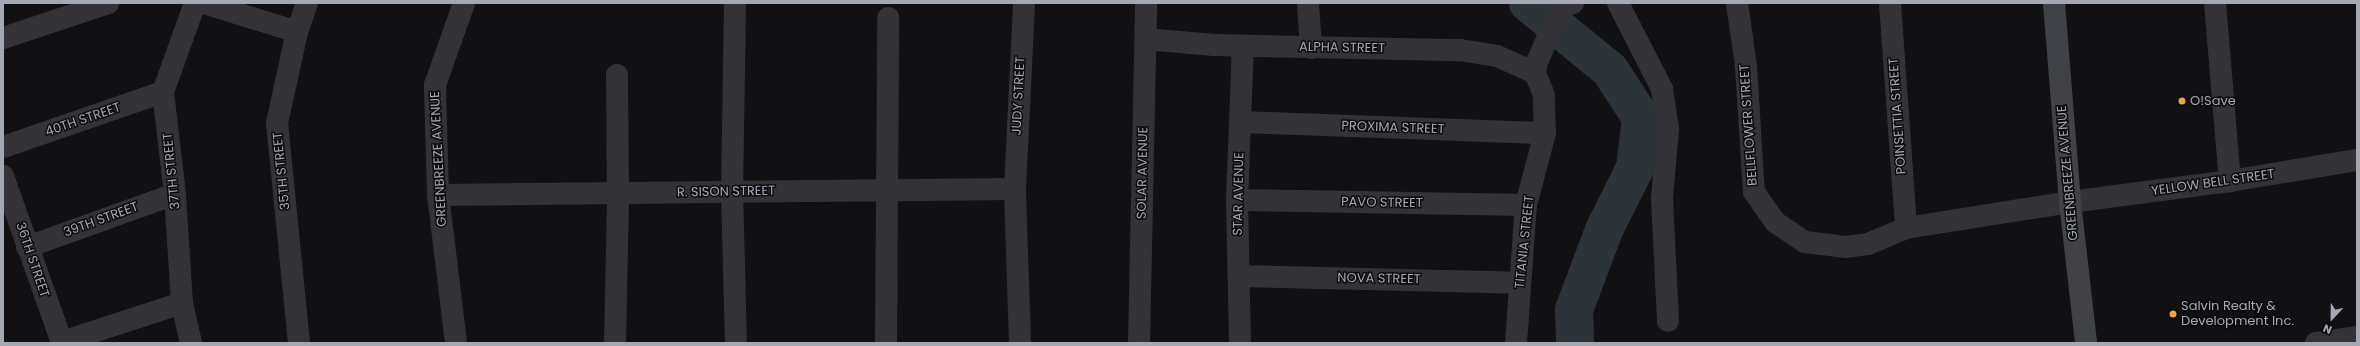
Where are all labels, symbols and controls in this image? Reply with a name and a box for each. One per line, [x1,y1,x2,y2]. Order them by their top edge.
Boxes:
street label: ALPHA STREET [1299,39,1385,57]
street label: JUDY STREET [1009,56,1029,136]
street label: POINSETTIA STREET [1886,57,1910,175]
street label: BELLFLOWER STREET [1737,64,1761,186]
street label: GREENBREEZE AVENUE [428,91,450,227]
place label: O!Save [2190,93,2236,109]
marker: O!Save [2177,96,2187,106]
street label: 40TH STREET [43,100,123,140]
street label: GREENBREEZE AVENUE [2054,105,2082,241]
street label: PROXIMA STREET [1341,118,1445,138]
street label: SOLAR AVENUE [1134,127,1152,219]
street label: 35TH STREET [270,131,294,211]
street label: 37TH STREET [160,132,184,210]
street label: STAR AVENUE [1230,152,1248,236]
street label: YELLOW BELL STREET [2150,167,2276,199]
street label: R. SISON STREET [677,183,775,201]
street label: PAVO STREET [1341,194,1423,212]
street label: TITANIA STREET [1512,195,1538,289]
street label: 39TH STREET [62,199,140,241]
street label: 36TH STREET [12,220,52,300]
street label: NOVA STREET [1337,270,1421,288]
north arrow [2312,298,2352,338]
place label: Salvin Realty & Development Inc. [2181,299,2294,330]
marker: Salvin Realty & Development Inc. [2168,309,2178,319]
text: N [2321,320,2334,338]

